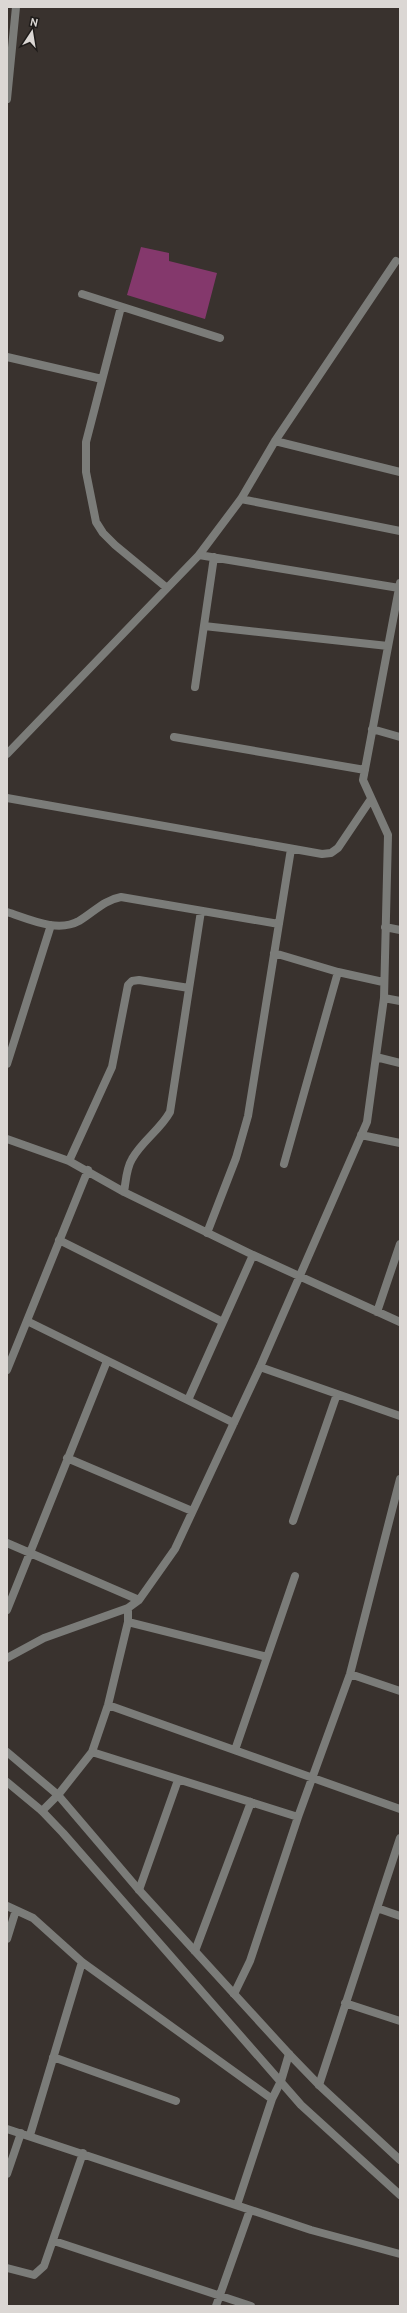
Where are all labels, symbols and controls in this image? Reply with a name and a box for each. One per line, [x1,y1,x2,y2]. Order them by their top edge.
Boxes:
north arrow [12,12,52,52]
text: N [29,15,39,30]

